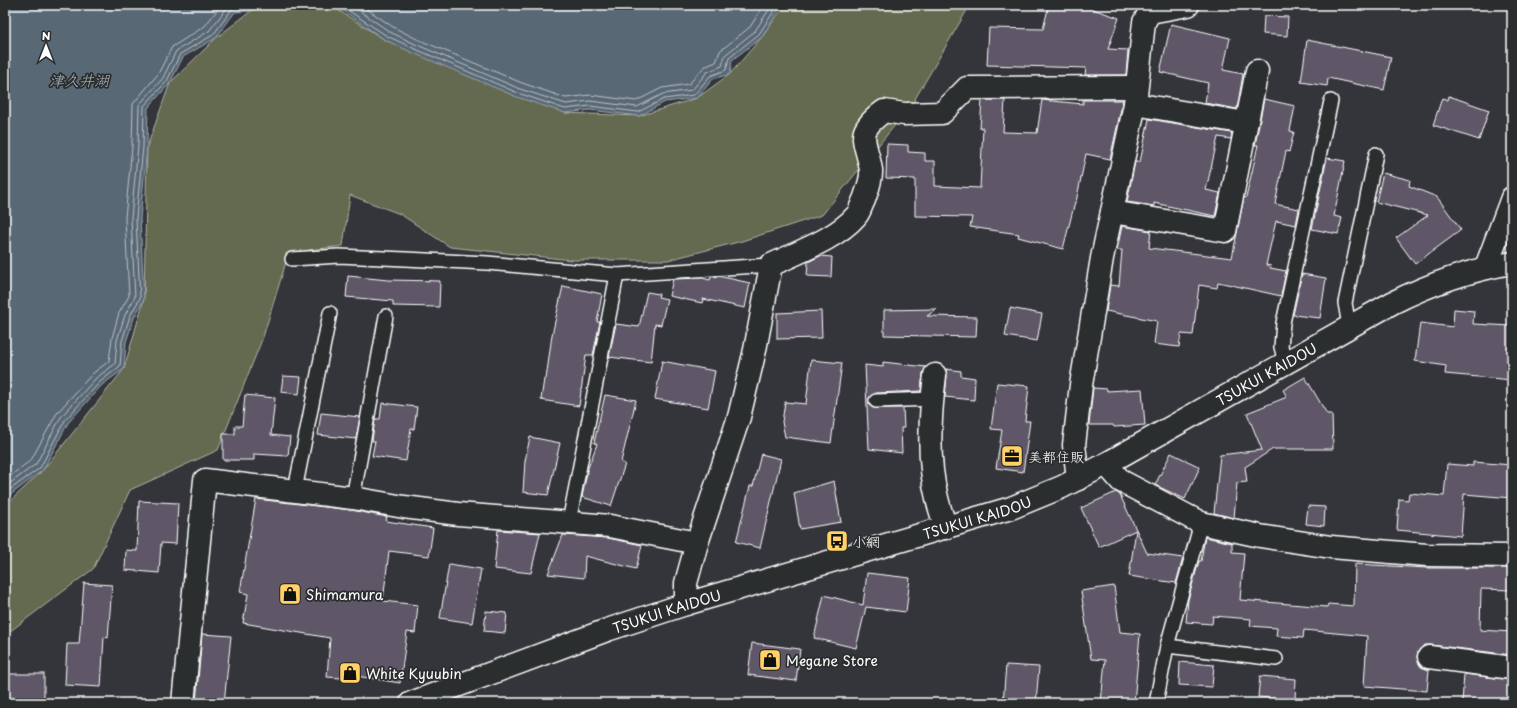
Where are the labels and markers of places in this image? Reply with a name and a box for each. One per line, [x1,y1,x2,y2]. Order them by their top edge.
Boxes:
office icon: 美都住販 [999,443,1025,469]
place label: 美都住販 [1028,446,1084,467]
bus stop icon: 小網 [824,528,850,554]
place label: 小網 [852,531,880,552]
shop icon: Shimamura [277,581,303,607]
place label: Shimamura [306,584,384,605]
shop icon: Megane Store [757,647,783,673]
place label: Megane Store [786,650,878,671]
shop icon: White Kyuubin [337,660,363,686]
place label: White Kyuubin [366,663,462,684]

